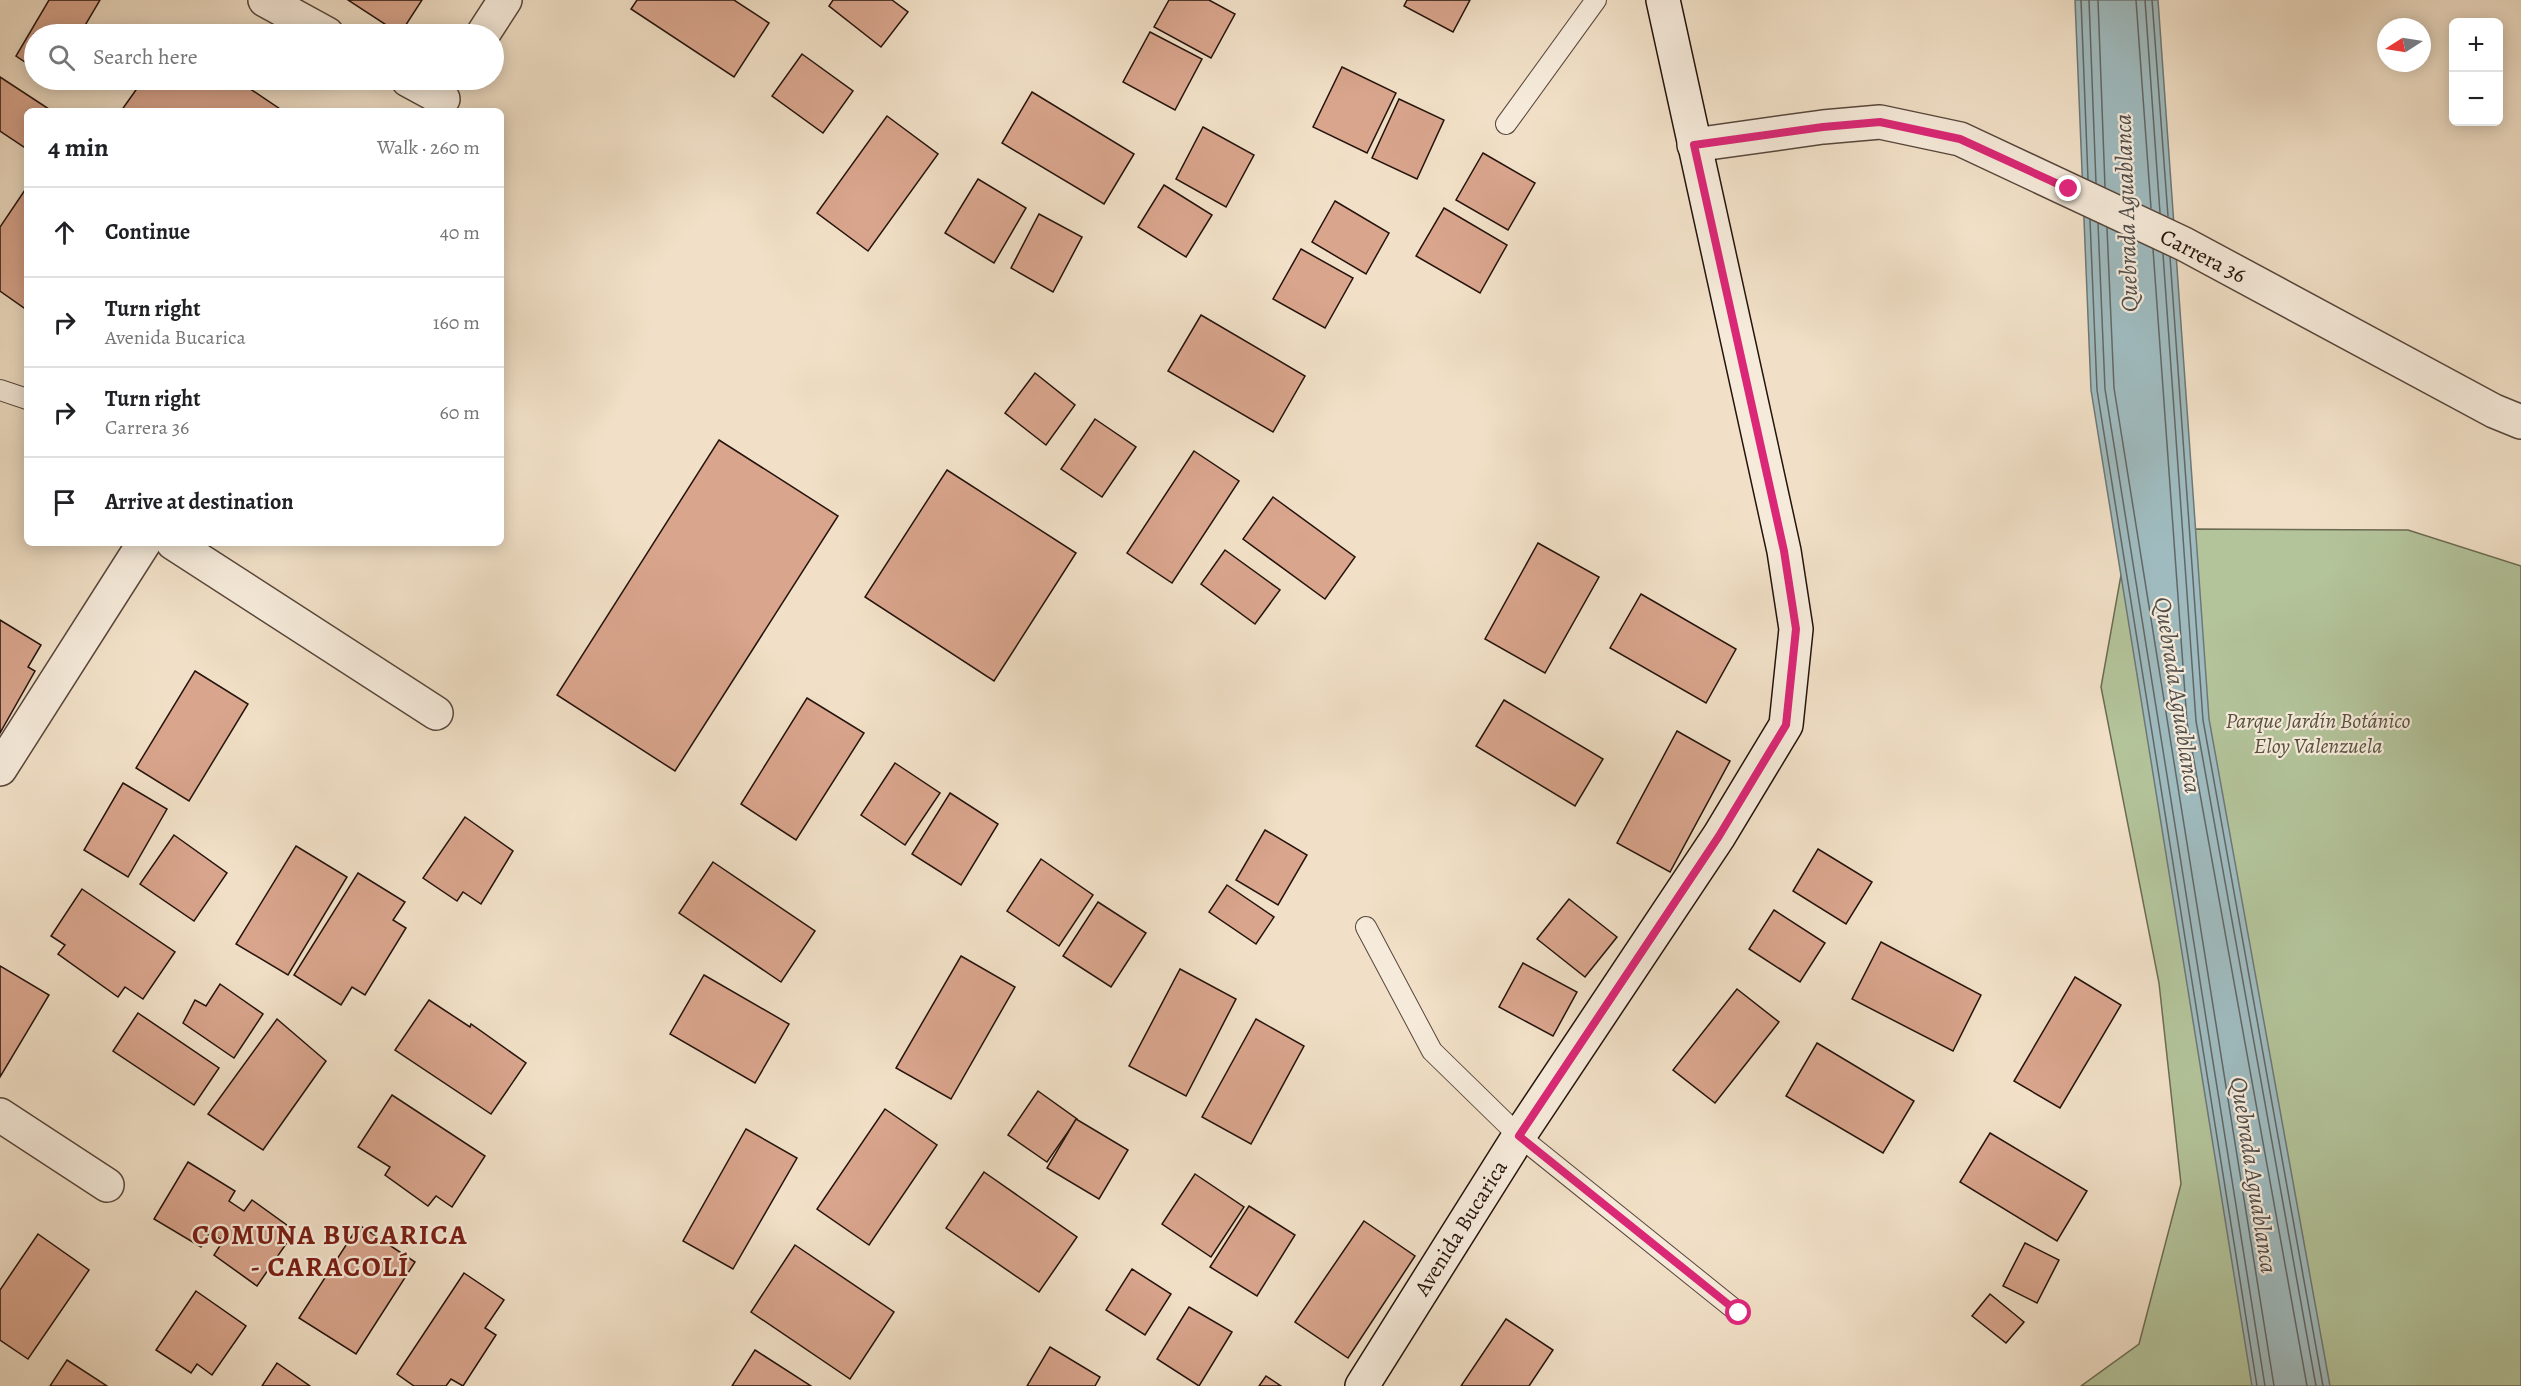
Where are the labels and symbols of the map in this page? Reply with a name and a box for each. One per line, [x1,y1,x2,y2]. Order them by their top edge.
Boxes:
north arrow [2377,18,2431,72]
water label: Quebrada Aguablanca [2107,113,2145,313]
route end [2055,175,2081,201]
street label: Carrera 36 [2155,222,2251,290]
water label: Quebrada Aguablanca [2147,595,2209,795]
park label: Parque Jardín Botánico Eloy Valenzuela [2225,706,2411,761]
water label: Quebrada Aguablanca [2223,1075,2285,1275]
street label: Avenida Bucarica [1407,1154,1515,1302]
district label: COMUNA BUCARICA - CARACOLÍ [192,1216,468,1286]
route start [1725,1299,1751,1325]

